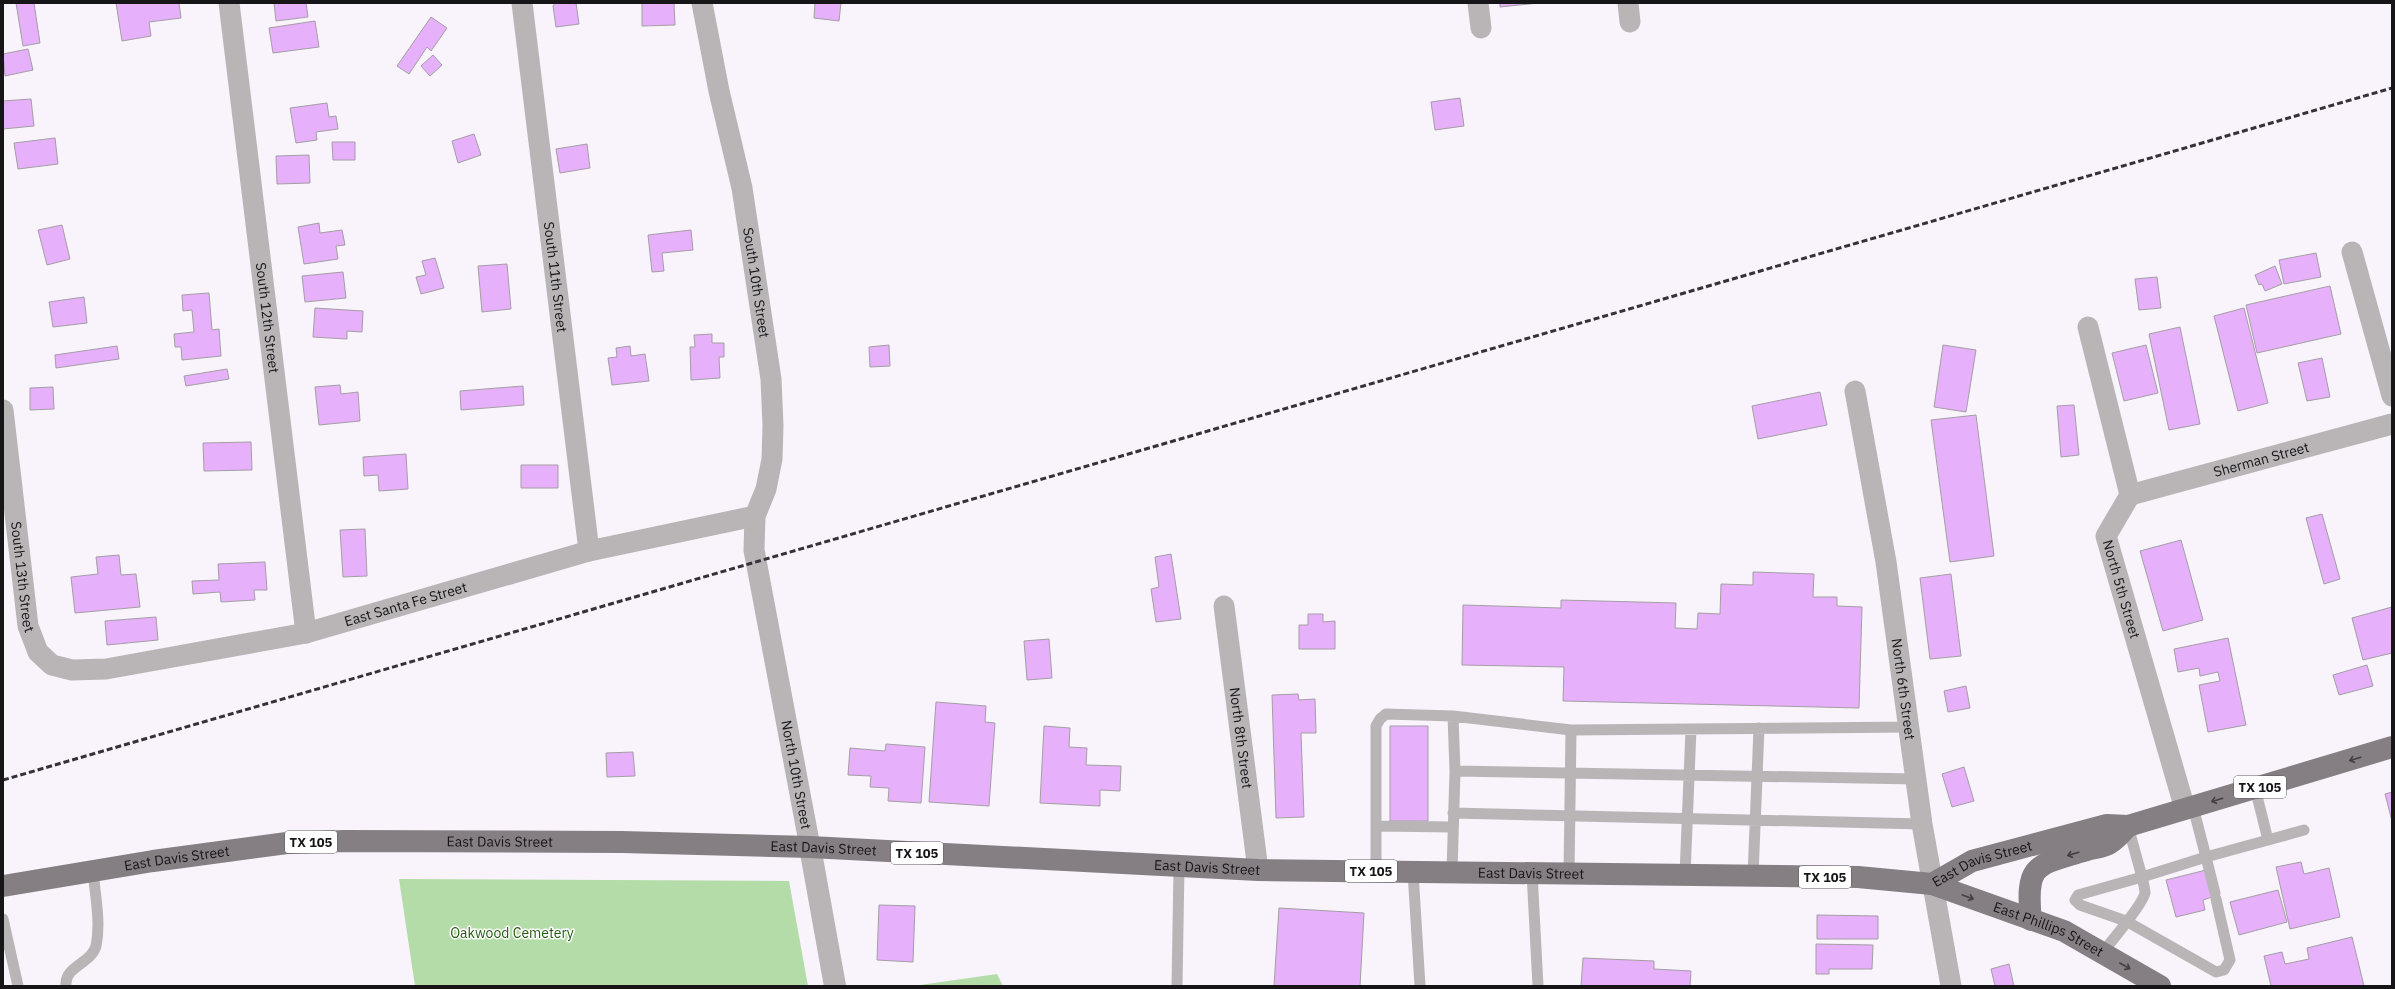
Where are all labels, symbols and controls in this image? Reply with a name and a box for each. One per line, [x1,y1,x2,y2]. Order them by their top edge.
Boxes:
street label: South 11th Street [540,220,571,333]
street label: South 10th Street [739,226,774,339]
street label: South 12th Street [252,261,283,374]
street label: Sherman Street [2211,438,2311,481]
street label: South 13th Street [7,520,39,635]
street label: North 5th Street [2099,538,2144,641]
street label: East Santa Fe Street [342,578,469,630]
street label: North 6th Street [1888,637,1919,741]
street label: North 8th Street [1226,686,1256,790]
street label: North 10th Street [777,719,815,831]
one-way arrow [2348,756,2361,763]
road number: TX 105 [2234,776,2286,798]
one-way arrow [2210,797,2223,804]
road number: TX 105 [285,831,337,853]
street label: East Davis Street [446,832,553,851]
street label: East Davis Street [1929,836,2034,891]
street label: East Davis Street [770,837,877,859]
street label: East Davis Street [123,842,231,875]
road number: TX 105 [891,842,943,864]
one-way arrow [2066,851,2079,858]
street label: East Davis Street [1154,856,1261,879]
road number: TX 105 [1345,860,1397,882]
street label: East Davis Street [1478,864,1584,883]
road number: TX 105 [1799,866,1851,888]
one-way arrow [1962,894,1974,902]
street label: East Phillips Street [1991,898,2107,961]
park label: Oakwood Cemetery [450,924,574,942]
one-way arrow [2119,963,2131,970]

